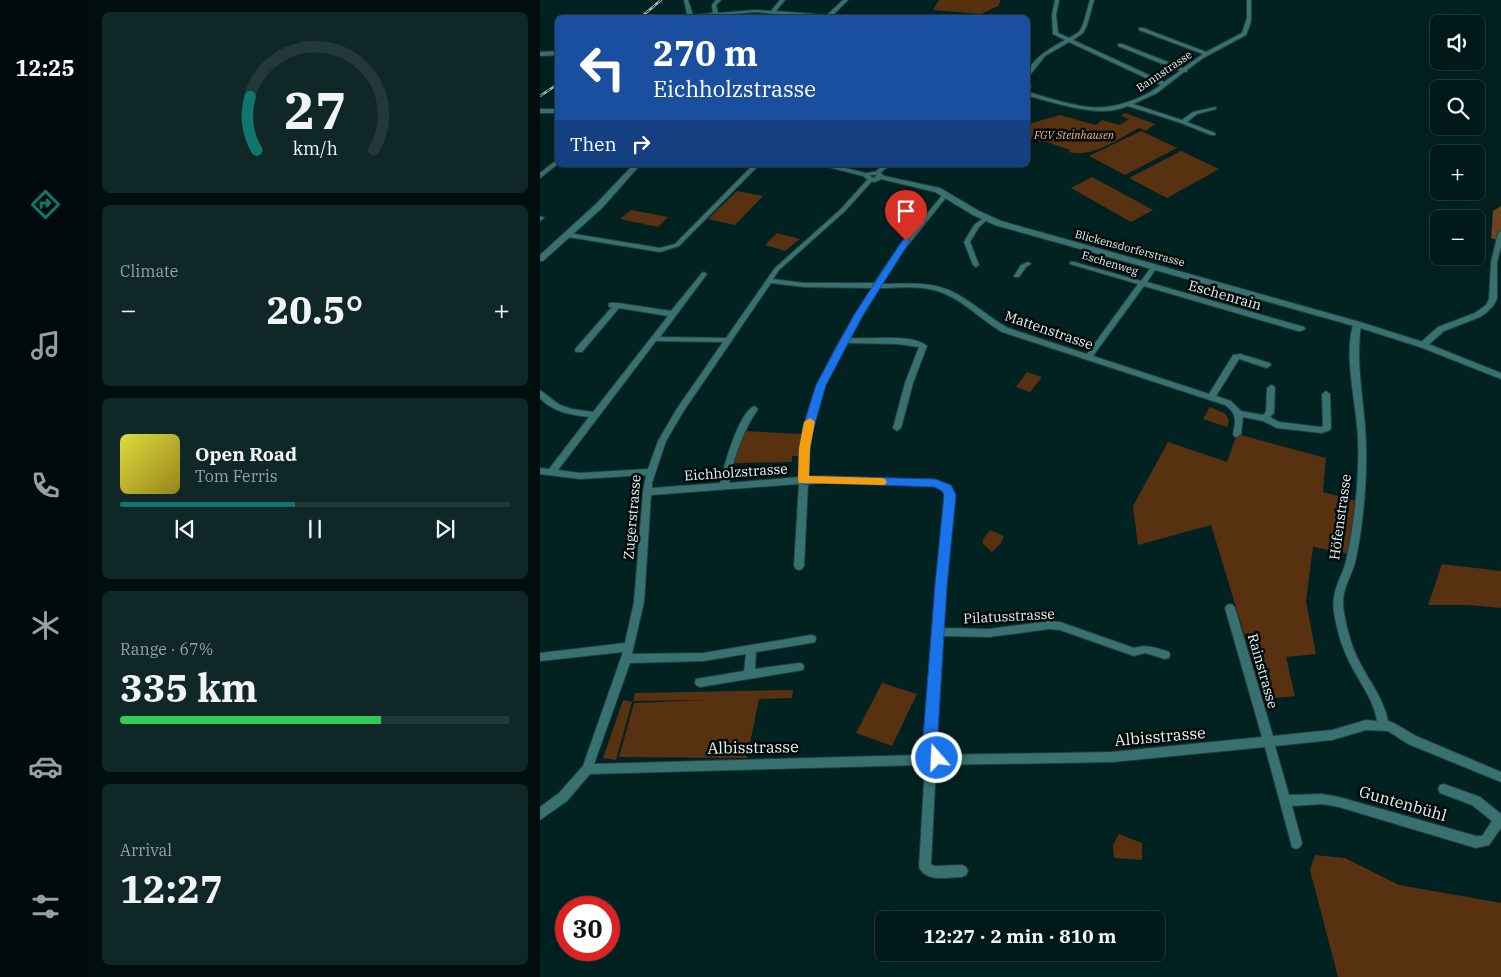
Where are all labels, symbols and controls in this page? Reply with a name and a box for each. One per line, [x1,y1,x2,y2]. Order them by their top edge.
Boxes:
map controls [1430,15,1485,265]
button: sound [1430,15,1485,70]
text: 270 m [653,30,758,76]
icon: left [570,35,635,100]
street label: Bannstrasse [1134,47,1195,95]
text: 12:25 [15,53,75,82]
text: Eichholzstrasse [653,74,816,103]
text: 27 [284,76,346,143]
button: search [1430,80,1485,135]
park label: FGV Steinhausen [1033,128,1115,142]
icon: right [627,130,655,158]
text: Then [570,132,617,156]
text: km/h [292,137,338,160]
button: + [1430,145,1485,200]
icon: directions [28,187,63,222]
pin [885,190,927,241]
icon: arrive [892,197,920,225]
button: − [1430,210,1485,265]
street label: Blickensdorferstrasse [1073,227,1187,269]
street label: Eschenweg [1080,248,1140,278]
text: Climate [120,261,178,281]
street label: Eschenrain [1186,276,1264,314]
text: 20.5° [267,285,363,334]
text: − [120,291,137,328]
text: + [493,291,510,328]
street label: Mattenstrasse [1002,306,1096,354]
icon: music [28,328,63,363]
text: Open Road [195,442,297,466]
street label: Eichholzstrasse [684,459,788,485]
text: Tom Ferris [195,466,278,486]
icon: phone [28,468,63,503]
street label: Höfenstrasse [1325,473,1355,561]
street label: Zugerstrasse [619,474,645,560]
icon: previous [171,515,199,543]
icon: pause [301,515,329,543]
icon: next [431,515,459,543]
street label: Pilatusstrasse [963,605,1055,627]
icon: climate [28,608,63,643]
street label: Rainstrasse [1244,632,1282,710]
text: Range · 67% [120,639,213,659]
text: 335 km [120,663,258,712]
street label: Albisstrasse [1114,722,1206,750]
position arrow [910,731,962,783]
street label: Albisstrasse [707,736,799,758]
icon: car [28,749,63,784]
street label: Guntenbühl [1357,781,1449,825]
text: Arrival [120,840,172,860]
text: 12:27 [120,864,223,913]
icon: filters [28,889,63,924]
speed limit sign: 30 [555,896,620,961]
text: 12:27 · 2 min · 810 m [924,924,1116,948]

